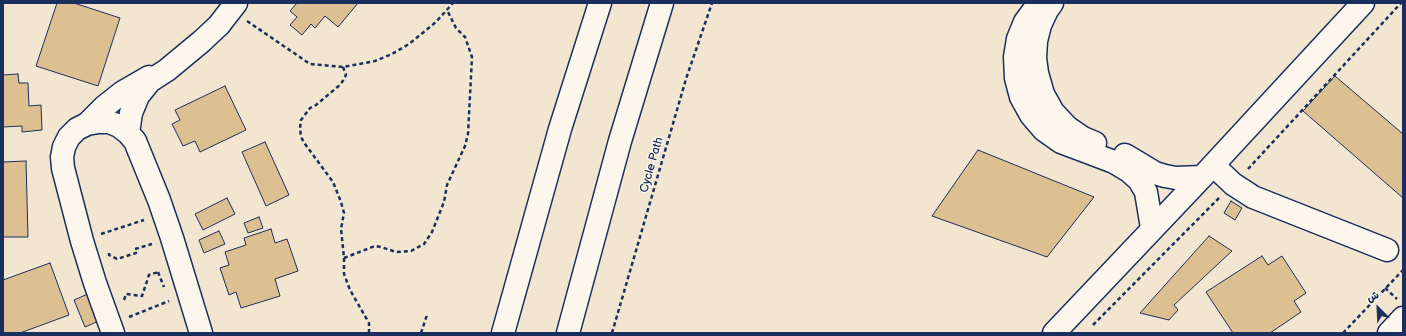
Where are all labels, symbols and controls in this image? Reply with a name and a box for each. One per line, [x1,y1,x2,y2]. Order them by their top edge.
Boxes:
street label: Cycle Path [637,136,667,194]
north arrow [1358,288,1398,328]
text: ش [1365,288,1381,305]

